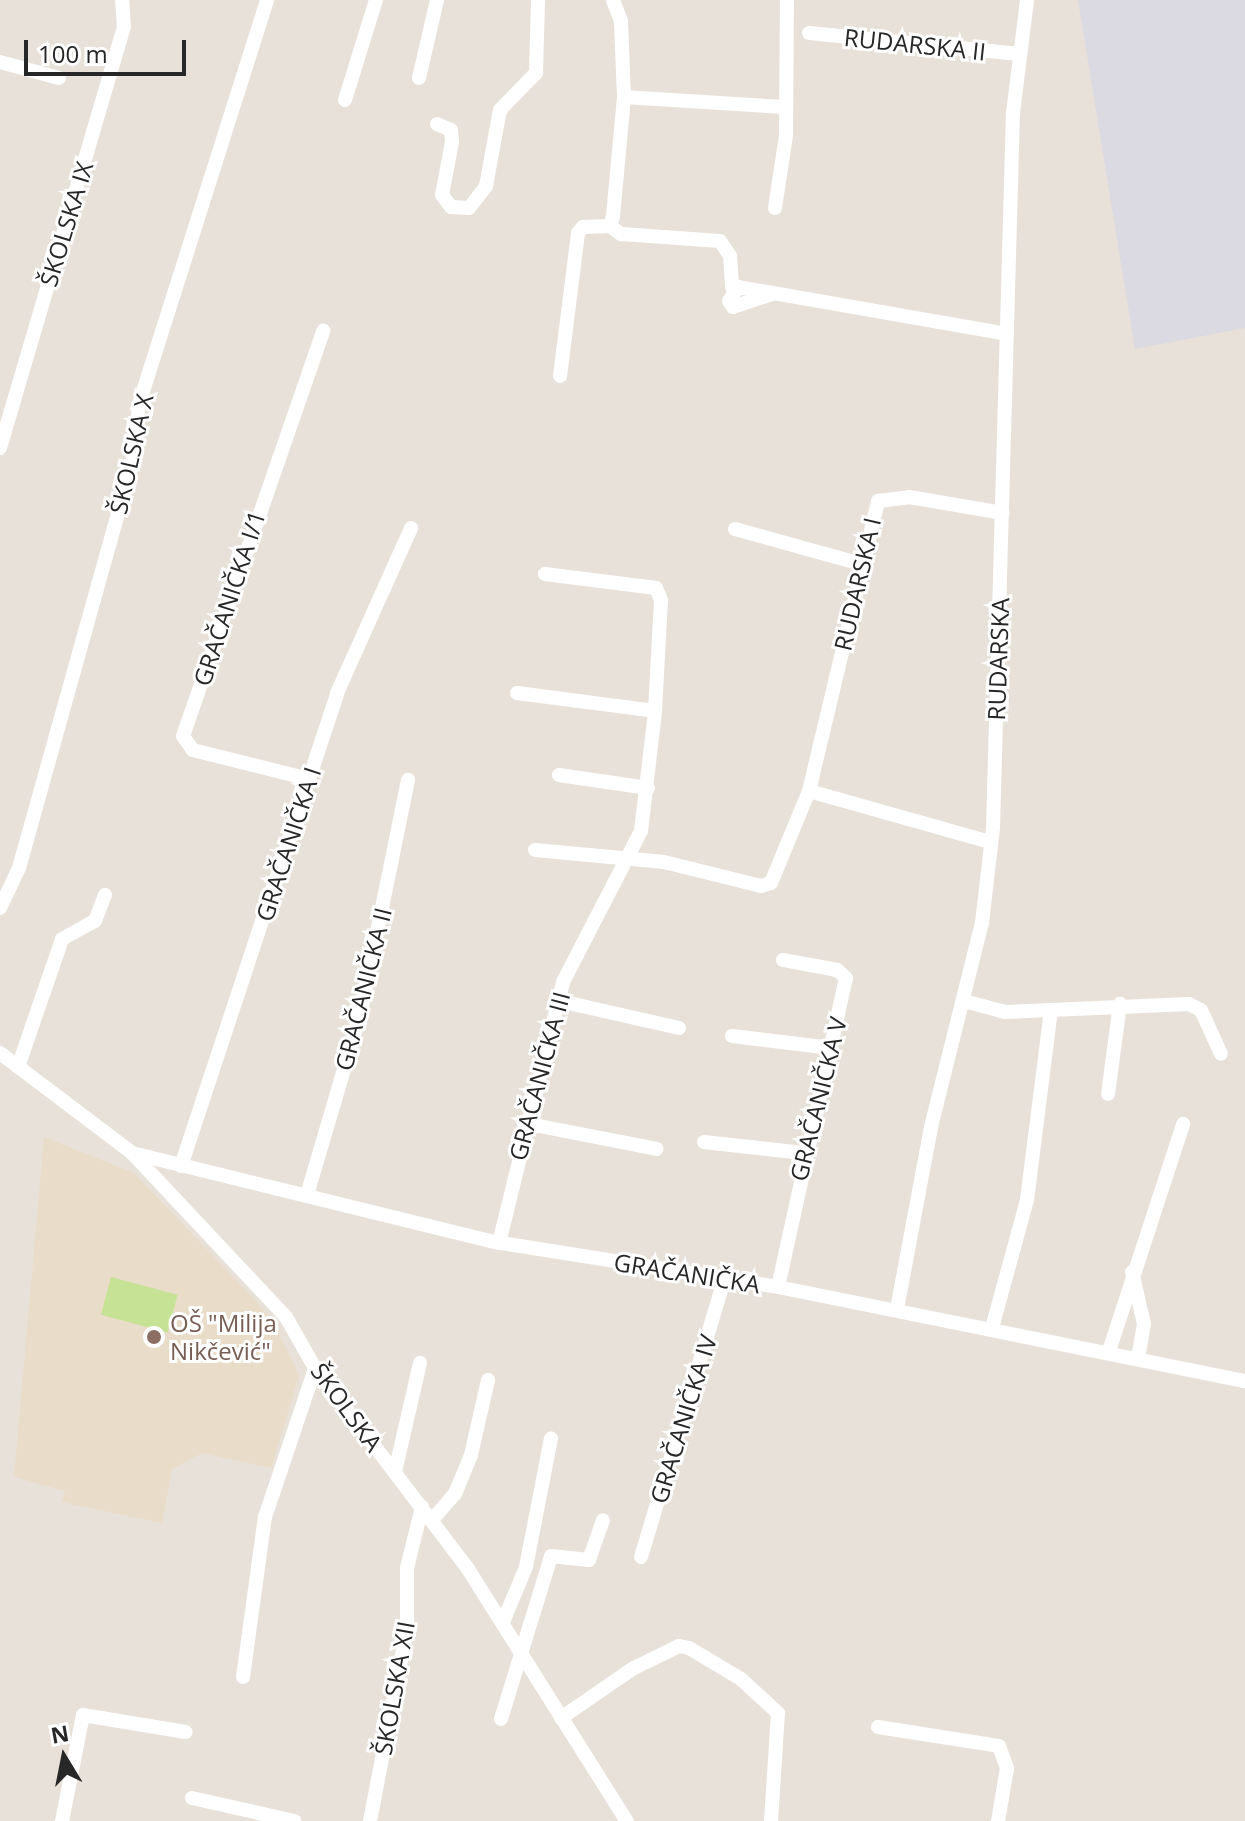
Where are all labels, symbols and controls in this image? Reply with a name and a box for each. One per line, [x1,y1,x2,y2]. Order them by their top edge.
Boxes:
street label: RUDARSKA II [843,22,987,66]
scale bar [28,24,190,74]
text: 100 m [38,37,108,70]
street label: ŠKOLSKA IX [33,158,99,290]
street label: ŠKOLSKA X [103,391,159,517]
street label: GRAČANIČKA I/1 [187,507,271,689]
street label: RUDARSKA I [828,515,886,653]
street label: RUDARSKA [981,597,1015,721]
street label: GRAČANIČKA I [250,763,326,925]
street label: GRAČANIČKA II [329,904,397,1074]
street label: GRAČANIČKA III [503,988,575,1164]
street label: GRAČANIČKA V [784,1014,852,1184]
street label: GRAČANIČKA [612,1247,762,1299]
place label: OŠ "Milija Nikčević" [170,1309,277,1365]
marker: OŠ "Milija Nikčević" [145,1328,163,1346]
street label: GRAČANIČKA IV [644,1331,722,1507]
street label: ŠKOLSKA [305,1357,389,1457]
street label: ŠKOLSKA XII [368,1619,420,1757]
north arrow [24,1717,104,1797]
text: N [48,1717,71,1750]

